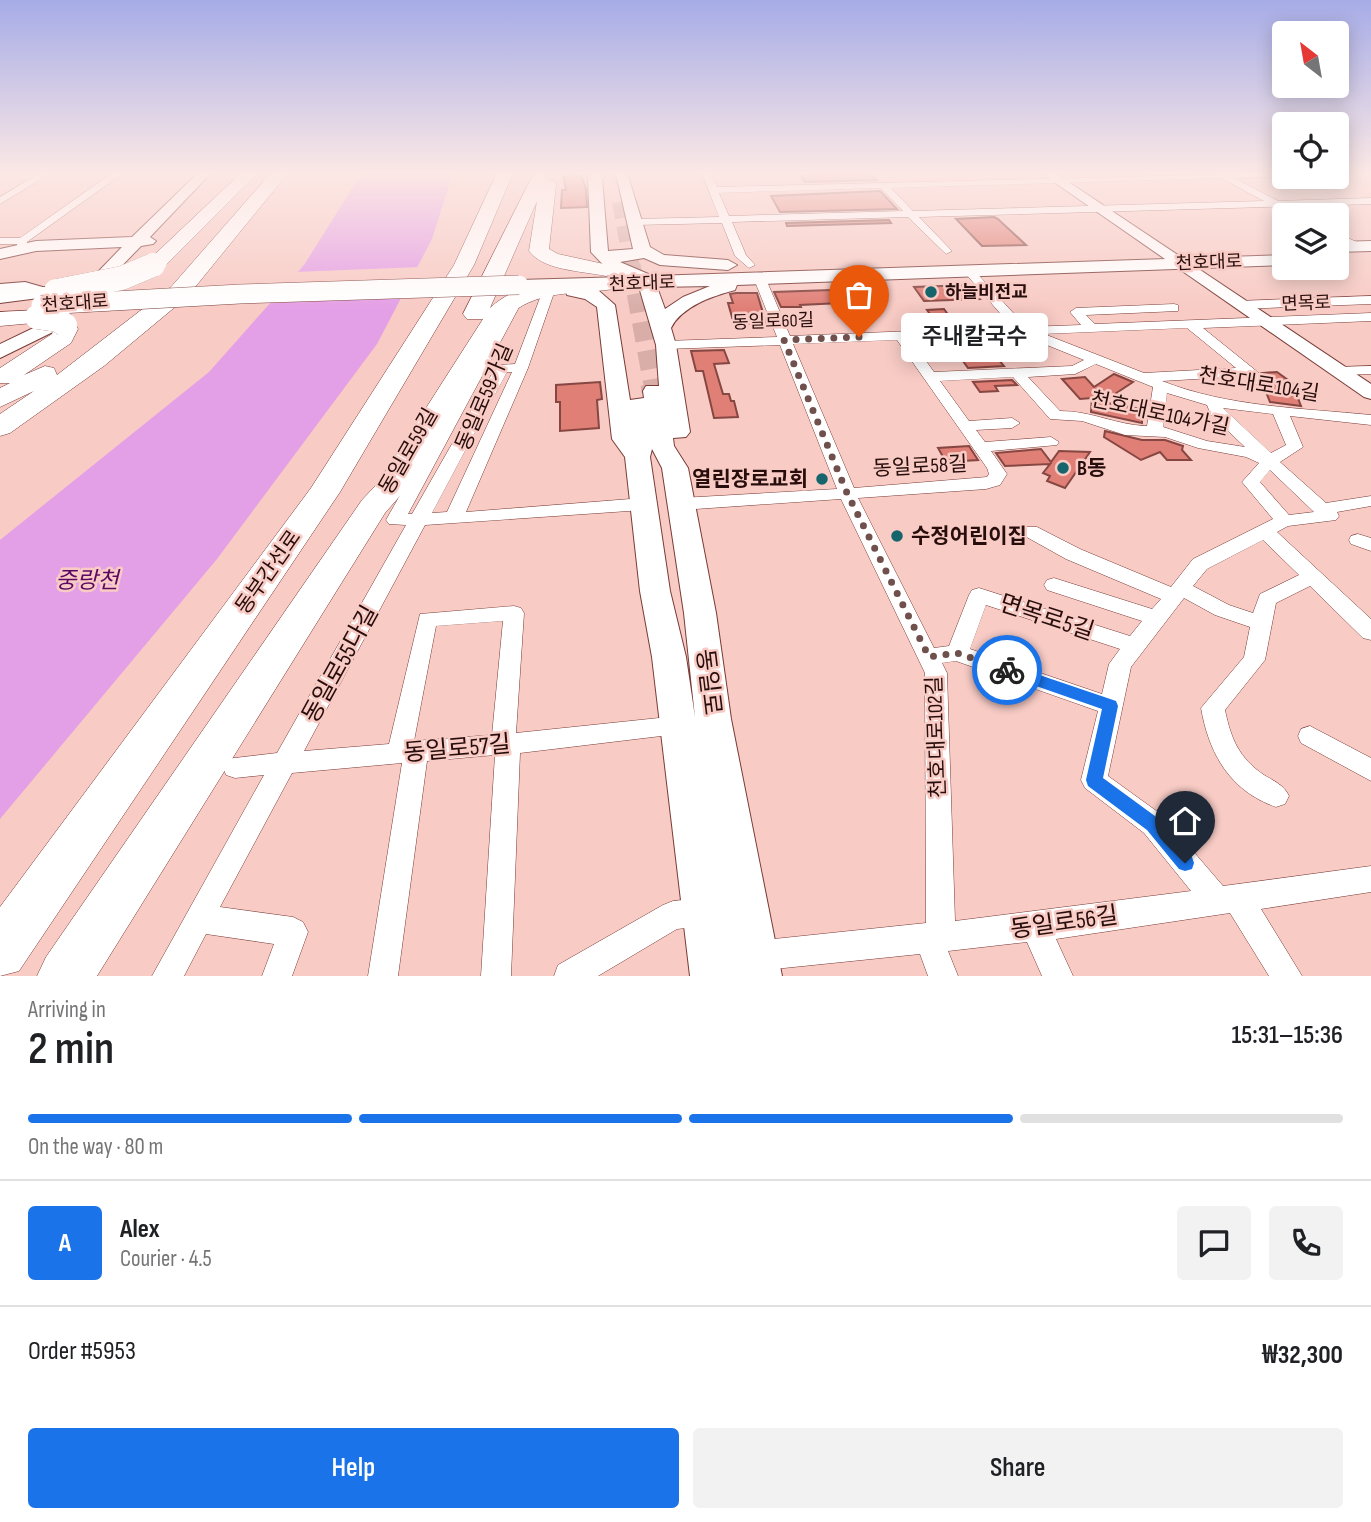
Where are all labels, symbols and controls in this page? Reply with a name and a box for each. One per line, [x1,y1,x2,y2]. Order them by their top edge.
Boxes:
north arrow [1272,21,1349,98]
map controls [1272,21,1349,280]
button: locate [1272,112,1349,189]
button: layers [1272,203,1349,280]
street label: 천호대로 [1176,251,1242,274]
pin [829,265,889,337]
street label: 천호대로 [609,272,675,295]
icon: bag [840,276,878,314]
place label: 하늘비전교 [945,282,1028,303]
marker: 하늘비전교 [923,284,939,300]
street label: 천호대로 [41,291,109,316]
street label: 면목로 [1281,292,1331,315]
street label: 동일로60길 [732,310,814,333]
callout: 주내칼국수 [901,312,1048,362]
text: 주내칼국수 [922,323,1027,351]
street label: 동일로59가길 [451,340,518,455]
street label: 천호대로104길 [1197,363,1321,406]
street label: 천호대로104가길 [1088,387,1232,440]
street label: 동일로59길 [374,404,443,499]
street label: 동일로58길 [872,452,968,481]
place label: B동 [1077,456,1106,481]
marker: B동 [1055,460,1071,476]
place label: 열린장로교회 [692,467,808,492]
marker: 열린장로교회 [814,471,830,487]
place label: 수정어린이집 [911,524,1027,549]
street label: 동부간선로 [230,526,306,619]
marker: 수정어린이집 [889,528,905,544]
water label: 중랑천 [55,567,122,595]
street label: 면목로5길 [996,589,1098,646]
street label: 동일로55다길 [296,601,385,728]
courier [972,635,1042,705]
street label: 동일로 [690,647,727,717]
icon: bike [988,651,1026,689]
street label: 천호대로102길 [922,676,951,798]
street label: 동일로57길 [402,729,512,768]
pin [1155,791,1215,863]
icon: home [1166,802,1204,840]
street label: 동일로56길 [1008,901,1120,944]
text: Arriving in [28,996,106,1024]
text: 15:31–15:36 [1232,1020,1343,1051]
text: 2 min [28,1022,114,1077]
text: On the way · 80 m [28,1133,163,1161]
button: chat [1177,1206,1251,1280]
button: phone [1269,1206,1343,1280]
text: Alex [120,1214,160,1245]
text: A [59,1228,71,1259]
text: Courier · 4.5 [120,1245,212,1273]
text: Order #5953 [28,1336,136,1367]
text: ₩32,300 [1262,1340,1343,1371]
button: Help [28,1428,679,1508]
button: Share [693,1428,1343,1508]

